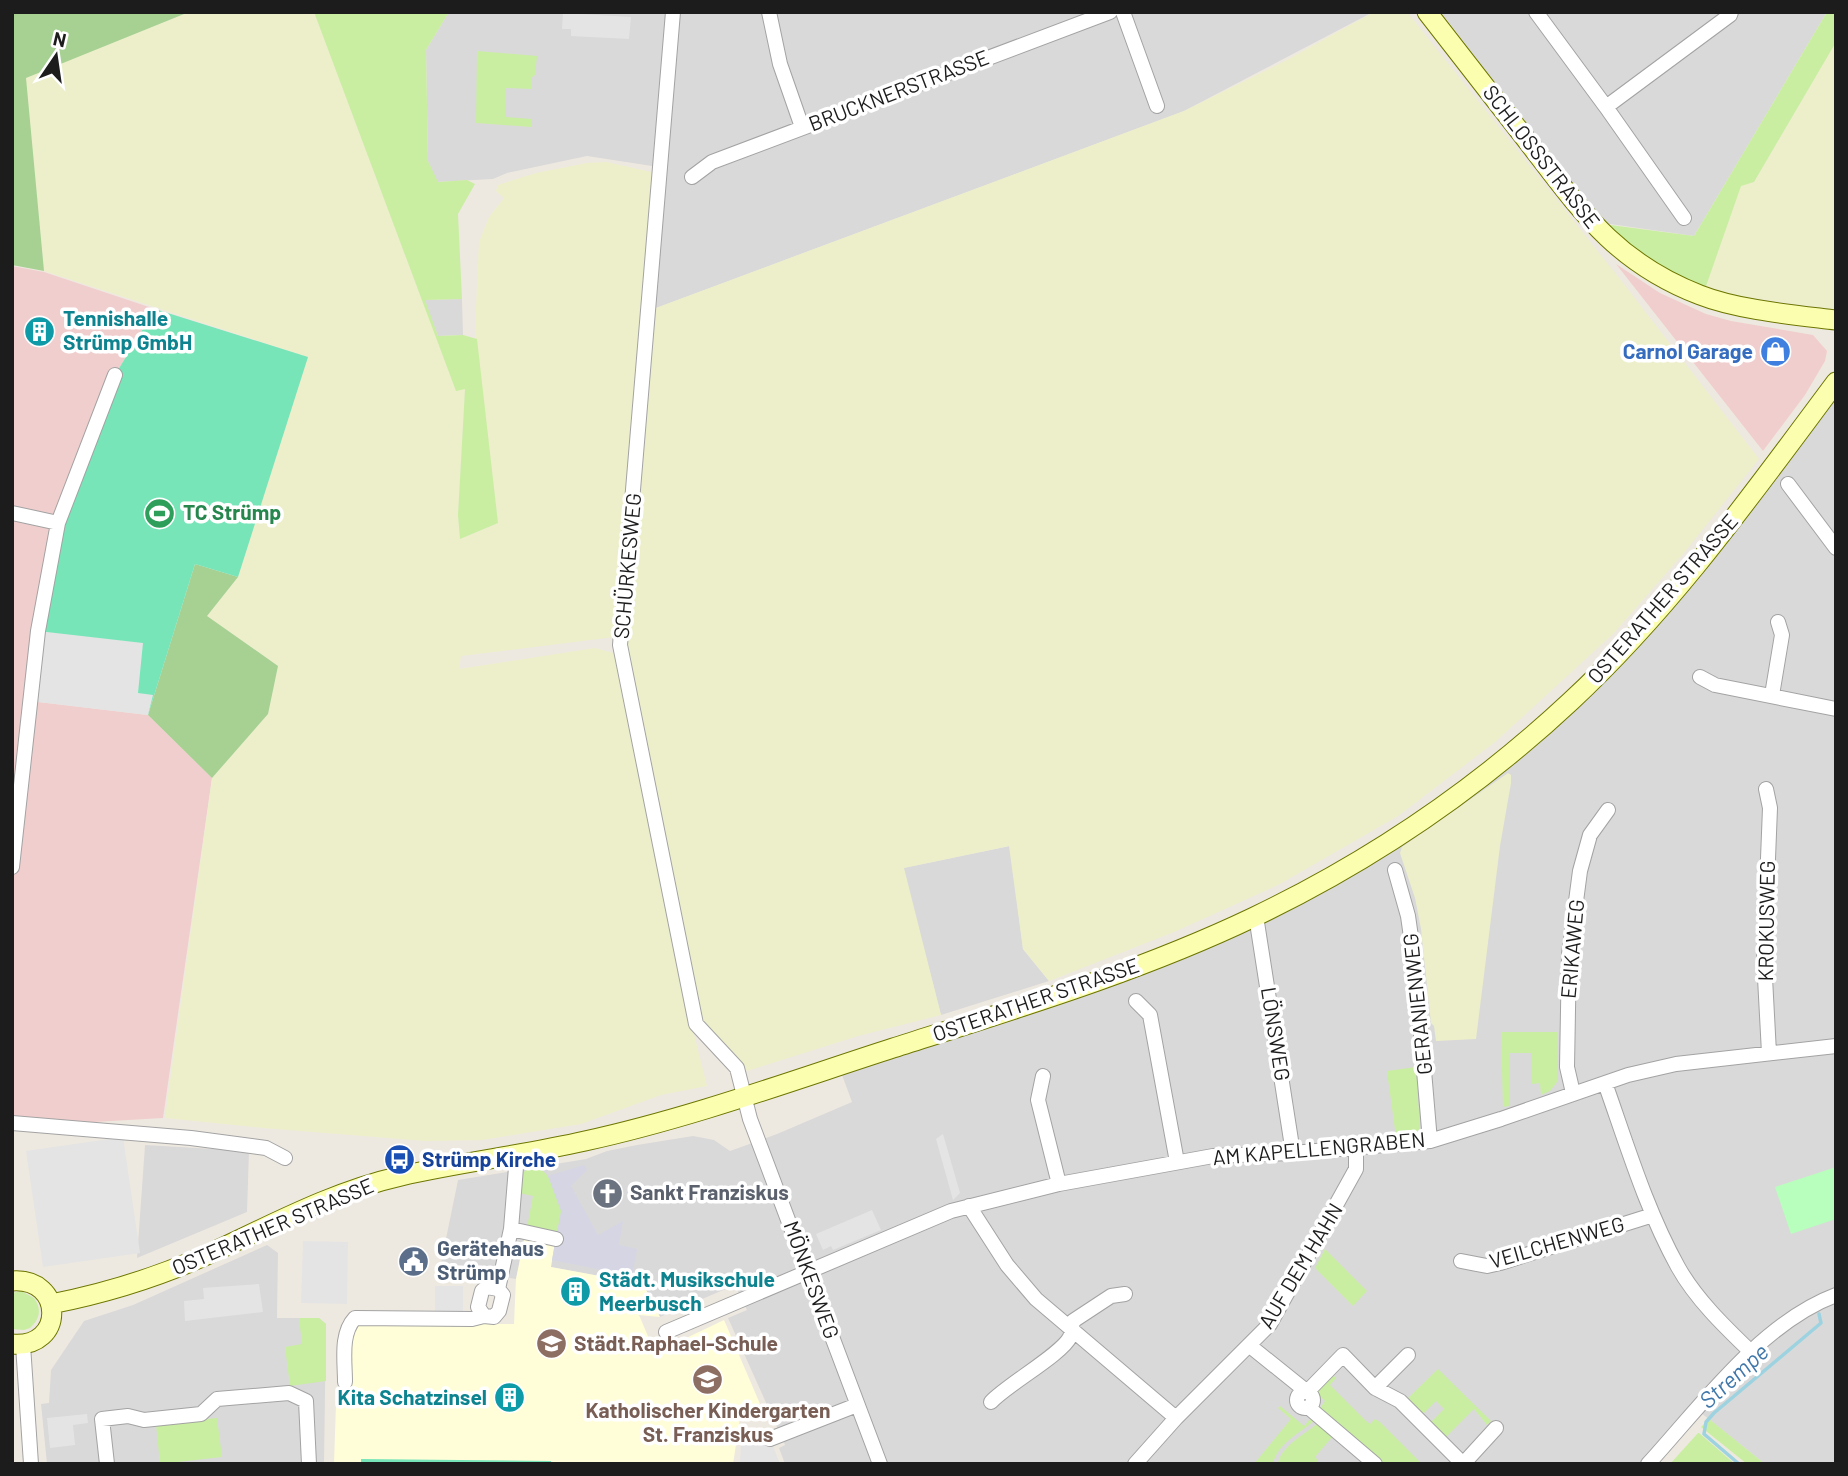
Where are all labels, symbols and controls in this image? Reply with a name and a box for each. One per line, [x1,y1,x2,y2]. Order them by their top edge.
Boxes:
north arrow [21,21,91,91]
text: N [51,26,69,52]
street label: BRUCKNERSTRASSE [805,44,992,135]
street label: SCHLOSSSTRASSE [1479,79,1606,233]
place label: Tennishalle Strümp GmbH [63,305,192,354]
building icon: Tennishalle Strümp GmbH [23,314,57,348]
shop icon: Carnol Garage [1759,335,1793,369]
place label: Carnol Garage [1623,338,1753,363]
street label: SCHÜRKESWEG [608,492,645,640]
sports icon: TC Strümp [143,496,177,530]
place label: TC Strümp [183,499,281,524]
street label: OSTERATHER STRASSE [1581,508,1742,688]
street label: KROKUSWEG [1752,860,1779,982]
street label: ERIKAWEG [1555,898,1588,1000]
street label: GERANIENWEG [1397,932,1436,1076]
street label: OSTERATHER STRASSE [929,951,1142,1046]
street label: LÖNSWEG [1257,985,1296,1083]
street label: AM KAPELLENGRABEN [1212,1126,1426,1169]
bus stop icon: Strümp Kirche [382,1143,416,1177]
place label: Strümp Kirche [422,1146,556,1171]
street label: OSTERATHER STRASSE [168,1172,377,1279]
church icon: Sankt Franziskus [590,1176,624,1210]
place label: Sankt Franziskus [630,1179,789,1204]
street label: AUF DEM HAHN [1252,1198,1347,1332]
street label: VEILCHENWEG [1486,1210,1627,1273]
street label: MÖNKESWEG [780,1217,845,1342]
place label: Gerätehaus Strümp [437,1235,544,1284]
public building icon: Gerätehaus Strümp [397,1244,431,1278]
place label: Städt. Musikschule Meerbusch [599,1266,775,1315]
building icon: Städt. Musikschule Meerbusch [559,1275,593,1309]
school or university icon: Städt.Raphael-Schule [534,1327,568,1361]
place label: Städt.Raphael-Schule [574,1330,778,1355]
water label: Strempe [1693,1337,1774,1414]
school or university icon: Katholischer Kindergarten St. Franziskus [691,1362,725,1396]
building icon: Kita Schatzinsel [493,1381,527,1415]
place label: Kita Schatzinsel [338,1384,487,1409]
place label: Katholischer Kindergarten St. Franziskus [585,1397,831,1446]

